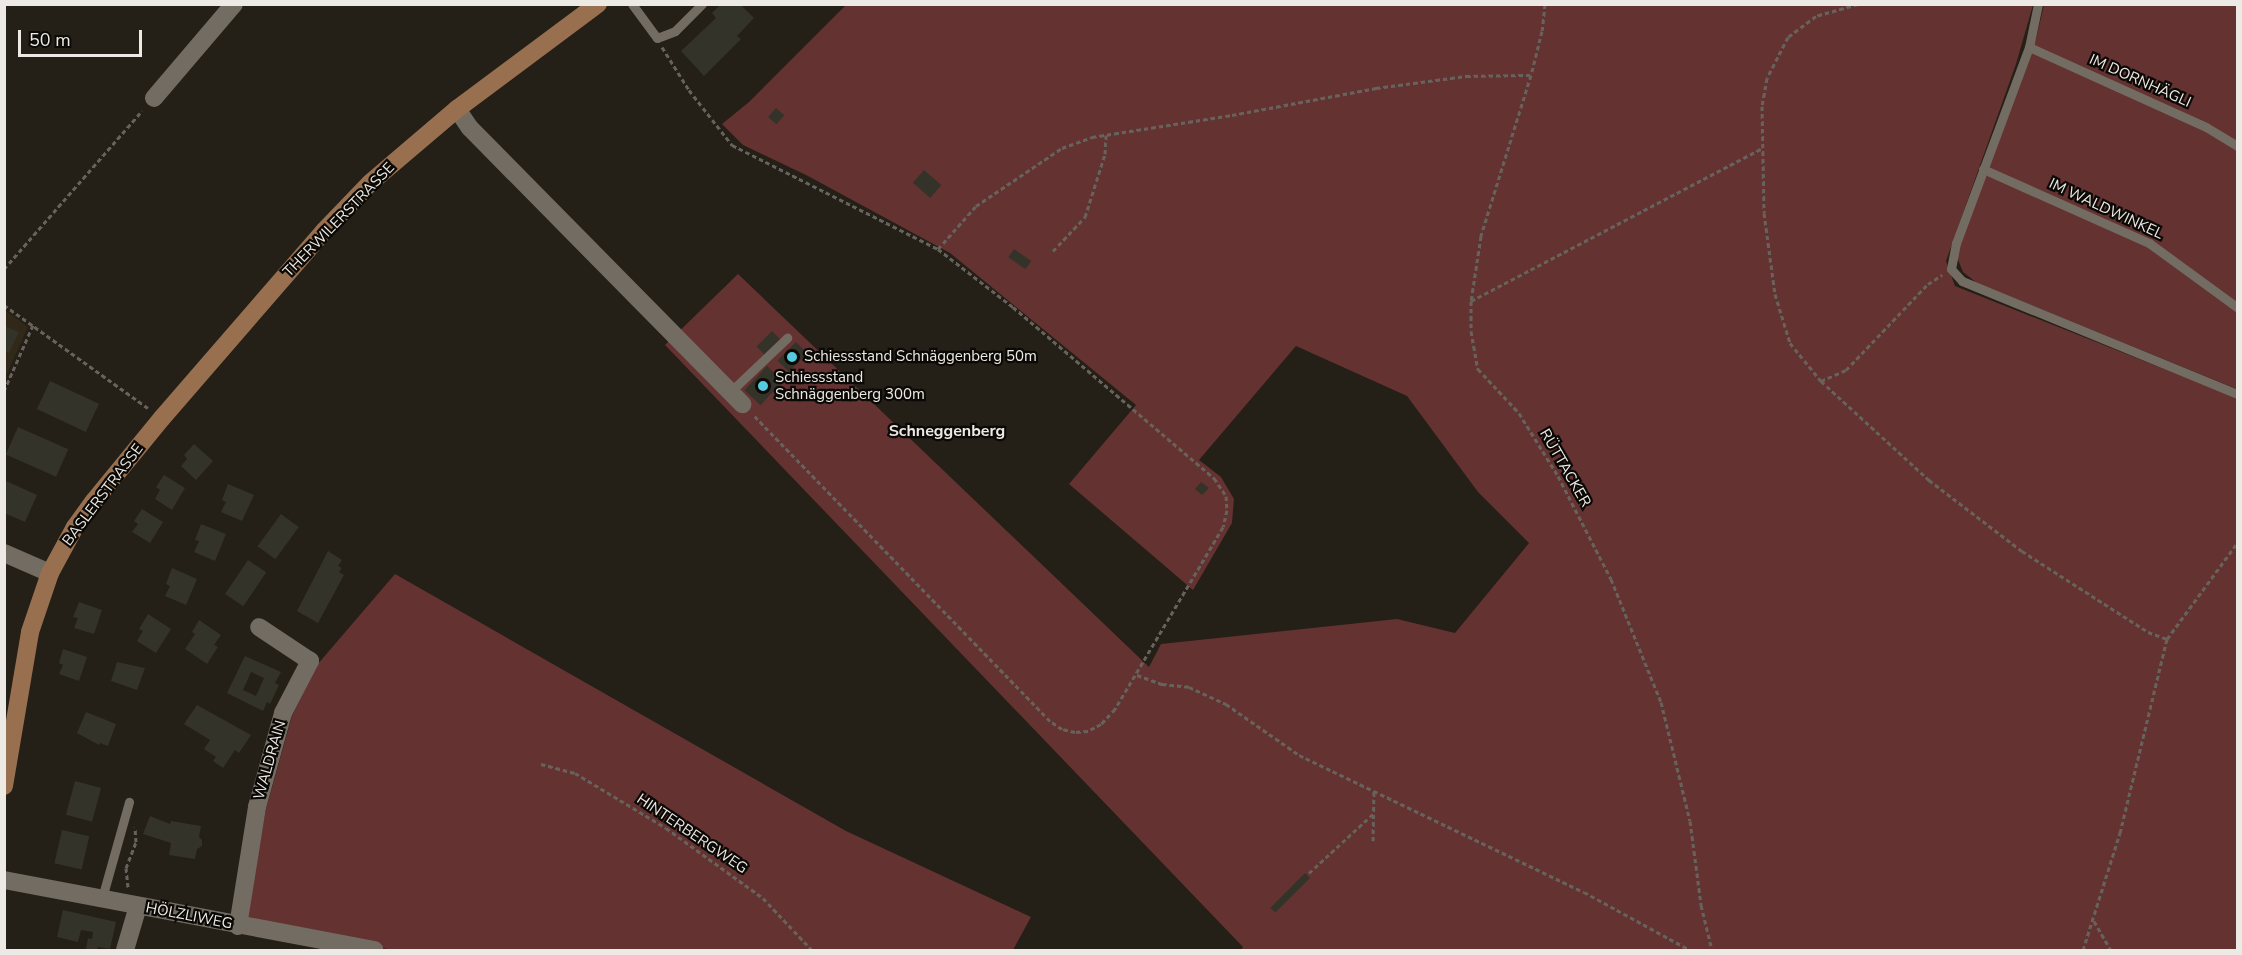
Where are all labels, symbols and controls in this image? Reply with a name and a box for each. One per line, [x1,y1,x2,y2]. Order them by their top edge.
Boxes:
scale bar [21,18,146,56]
text: 50 m [29,28,71,52]
street label: IM DORNHÄGLI [2086,51,2194,111]
street label: THERWILERSTRASSE [280,159,398,281]
street label: IM WALDWINKEL [2046,175,2166,243]
place label: Schiessstand Schnäggenberg 50m [804,348,1037,366]
marker: Schiessstand Schnäggenberg 50m [785,350,799,364]
place label: Schiessstand Schnäggenberg 300m [775,368,925,403]
marker: Schiessstand Schnäggenberg 300m [756,379,770,393]
district label: Schneggenberg [889,421,1005,441]
street label: RÜTTACKER [1535,426,1595,510]
street label: BASLERSTRASSE [59,440,147,550]
street label: WALDRAIN [250,718,290,802]
street label: HINTERBERGWEG [633,790,751,878]
street label: HÖLZLIWEG [144,899,234,933]

